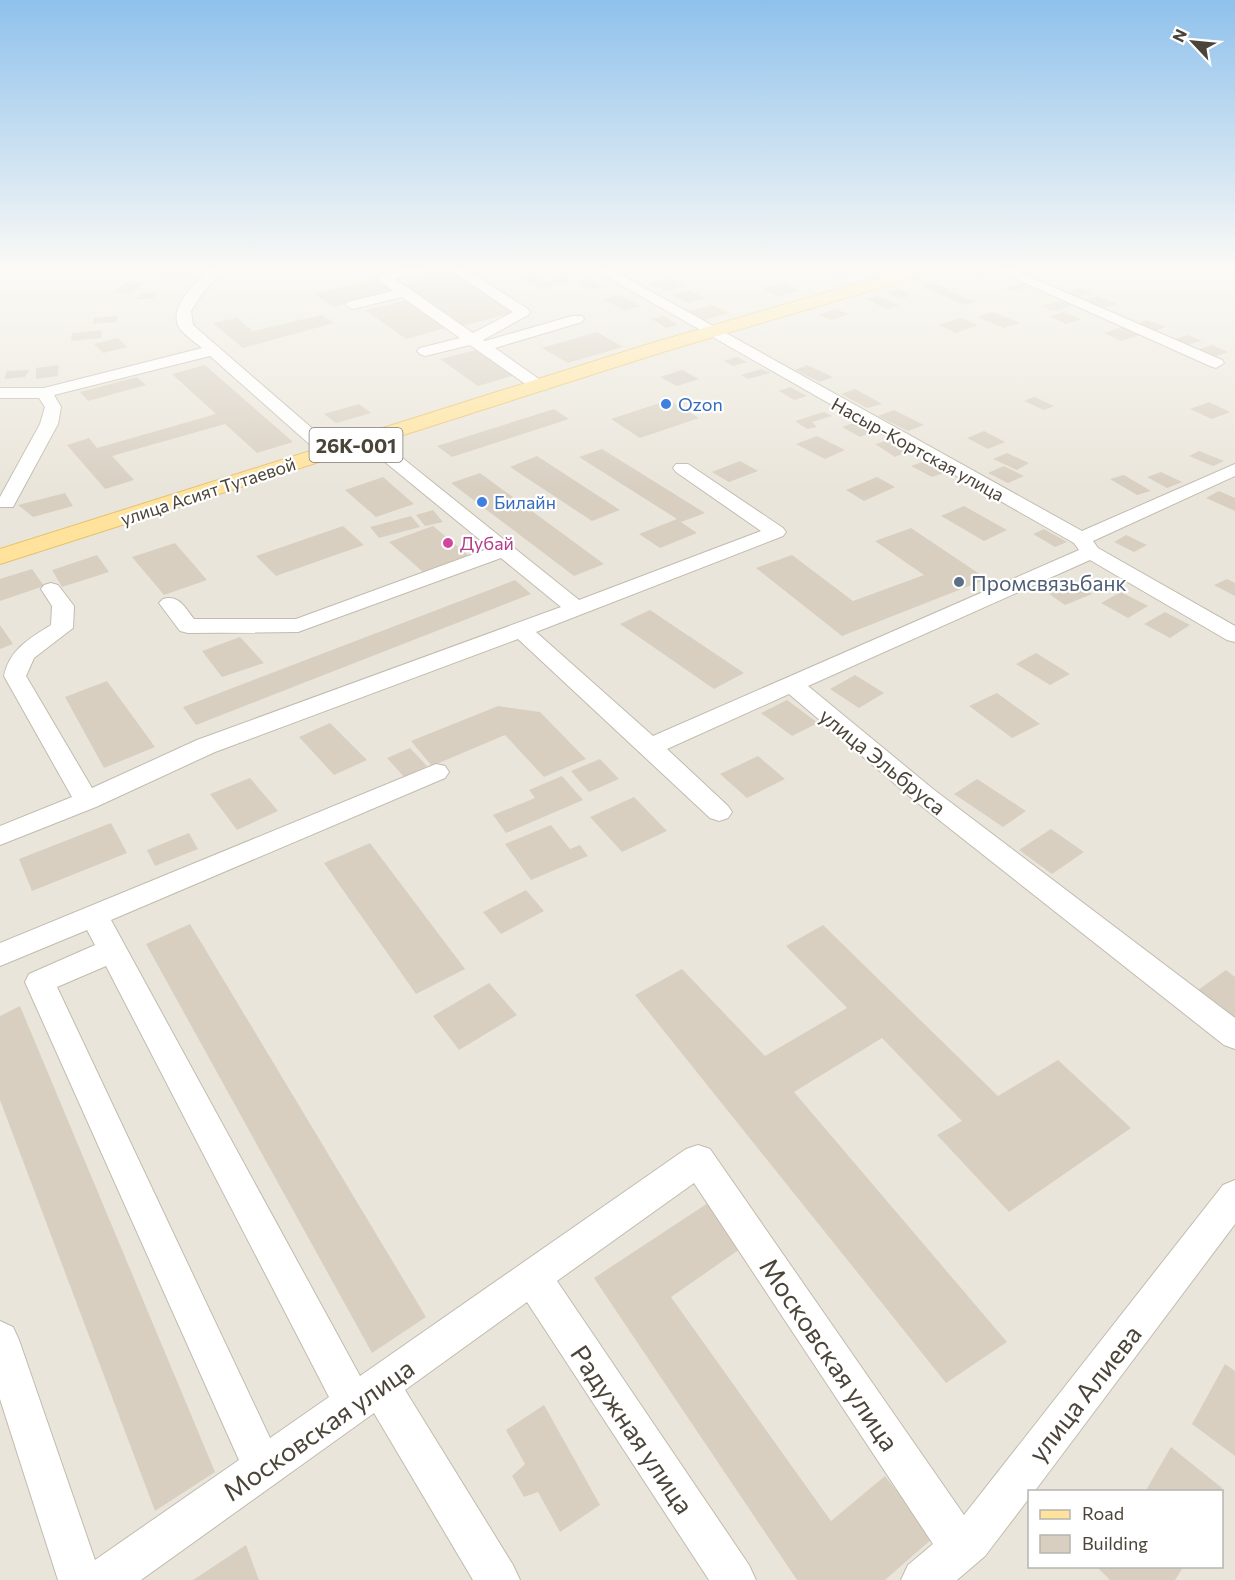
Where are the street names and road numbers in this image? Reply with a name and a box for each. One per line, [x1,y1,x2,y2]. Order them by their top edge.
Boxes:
street label: Насыр-Кортская улица [828,392,1008,506]
road number: 26К-001 [310,428,403,462]
street label: улица Асият Тутаевой [118,452,298,530]
street label: улица Эльбруса [815,703,951,819]
street label: Московская улица [754,1252,906,1456]
street label: улица Алиева [1021,1318,1147,1468]
street label: Радужная улица [565,1339,701,1519]
street label: Московская улица [217,1352,419,1506]

